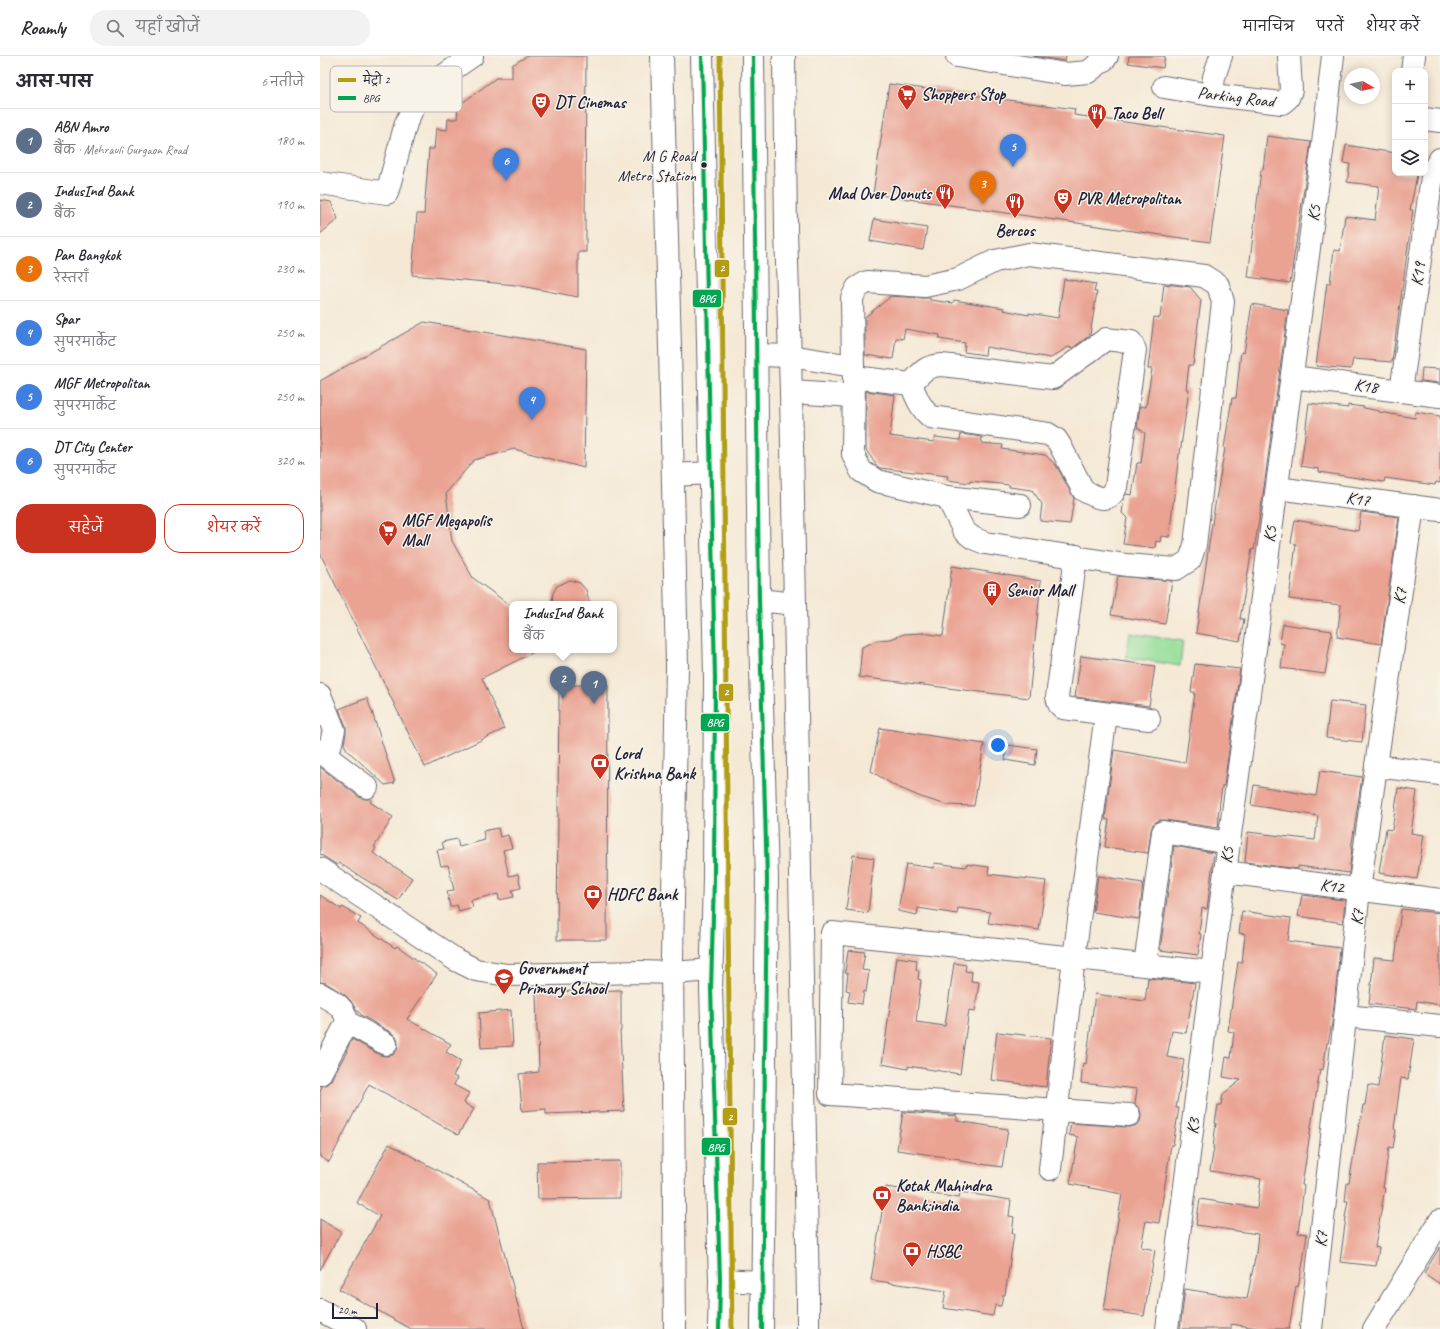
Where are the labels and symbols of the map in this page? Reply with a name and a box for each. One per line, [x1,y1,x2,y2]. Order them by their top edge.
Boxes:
legend [330,66,462,112]
north arrow [1344,68,1380,104]
text: मेट्रो 2 [362,69,391,87]
street label: Parking Road [1196,82,1279,113]
supermarket icon: Shoppers Stop [896,83,918,111]
place label: Shoppers Stop [921,84,1007,105]
text: BPG [363,91,381,105]
theatre icon: DT Cinemas [530,91,552,119]
place label: DT Cinemas [555,92,627,113]
restaurant icon: Taco Bell [1086,102,1108,130]
place label: Taco Bell [1111,103,1165,124]
pin: 5 [1000,134,1026,167]
place label: M G Road Metro Station [618,146,699,186]
pin: 6 [493,148,519,181]
marker: M G Road Metro Station [699,160,709,170]
pin: 3 [970,171,996,204]
restaurant icon: Mad Over Donuts [934,182,956,210]
place label: Mad Over Donuts [828,183,933,204]
theatre icon: PVR Metropolitan [1052,187,1074,215]
place label: PVR Metropolitan [1077,188,1182,209]
restaurant icon: Bercos [1004,191,1026,219]
street label: K5 [1302,202,1326,222]
place label: Bercos [996,220,1037,241]
line badge: 2 [714,259,730,278]
street label: K19 [1406,259,1430,287]
text: 2 [720,261,726,275]
line badge: BPG [692,289,722,308]
text: BPG [699,291,718,305]
street label: K18 [1353,374,1382,398]
pin: 4 [519,387,545,420]
street label: K17 [1345,487,1373,511]
place label: MGF Megapolis Mall [402,510,493,551]
supermarket icon: MGF Megapolis Mall [377,519,399,547]
street label: K5 [1258,523,1282,543]
building icon: Senior Mall [981,579,1003,607]
place label: Senior Mall [1006,580,1077,601]
street label: K7 [1388,585,1412,605]
pin: 2 [550,666,576,699]
pin: 1 [581,671,607,704]
line badge: 2 [718,683,734,702]
text: 2 [724,685,730,699]
line badge: BPG [700,713,730,732]
text: BPG [707,715,726,729]
your location [988,735,1008,755]
place label: Lord Krishna Bank [614,743,697,784]
bank icon: Lord Krishna Bank [589,752,611,780]
street label: K5 [1215,844,1239,864]
street label: K12 [1319,874,1347,898]
bank icon: HDFC Bank [582,883,604,911]
place label: HDFC Bank [607,884,679,905]
street label: K7 [1346,907,1368,926]
place label: Government Primary School [518,958,611,999]
school or university icon: Government Primary School [493,967,515,995]
line badge: 2 [722,1107,738,1126]
text: 2 [728,1110,734,1124]
street label: K3 [1182,1115,1205,1135]
line badge: BPG [701,1137,731,1156]
text: BPG [708,1140,727,1154]
place label: Kotak Mahindra Bank;india [896,1175,993,1216]
bank icon: Kotak Mahindra Bank;india [871,1184,893,1212]
street label: K7 [1310,1229,1332,1248]
bank icon: HSBC [901,1240,923,1268]
place label: HSBC [926,1241,963,1262]
scale bar [332,1301,378,1320]

